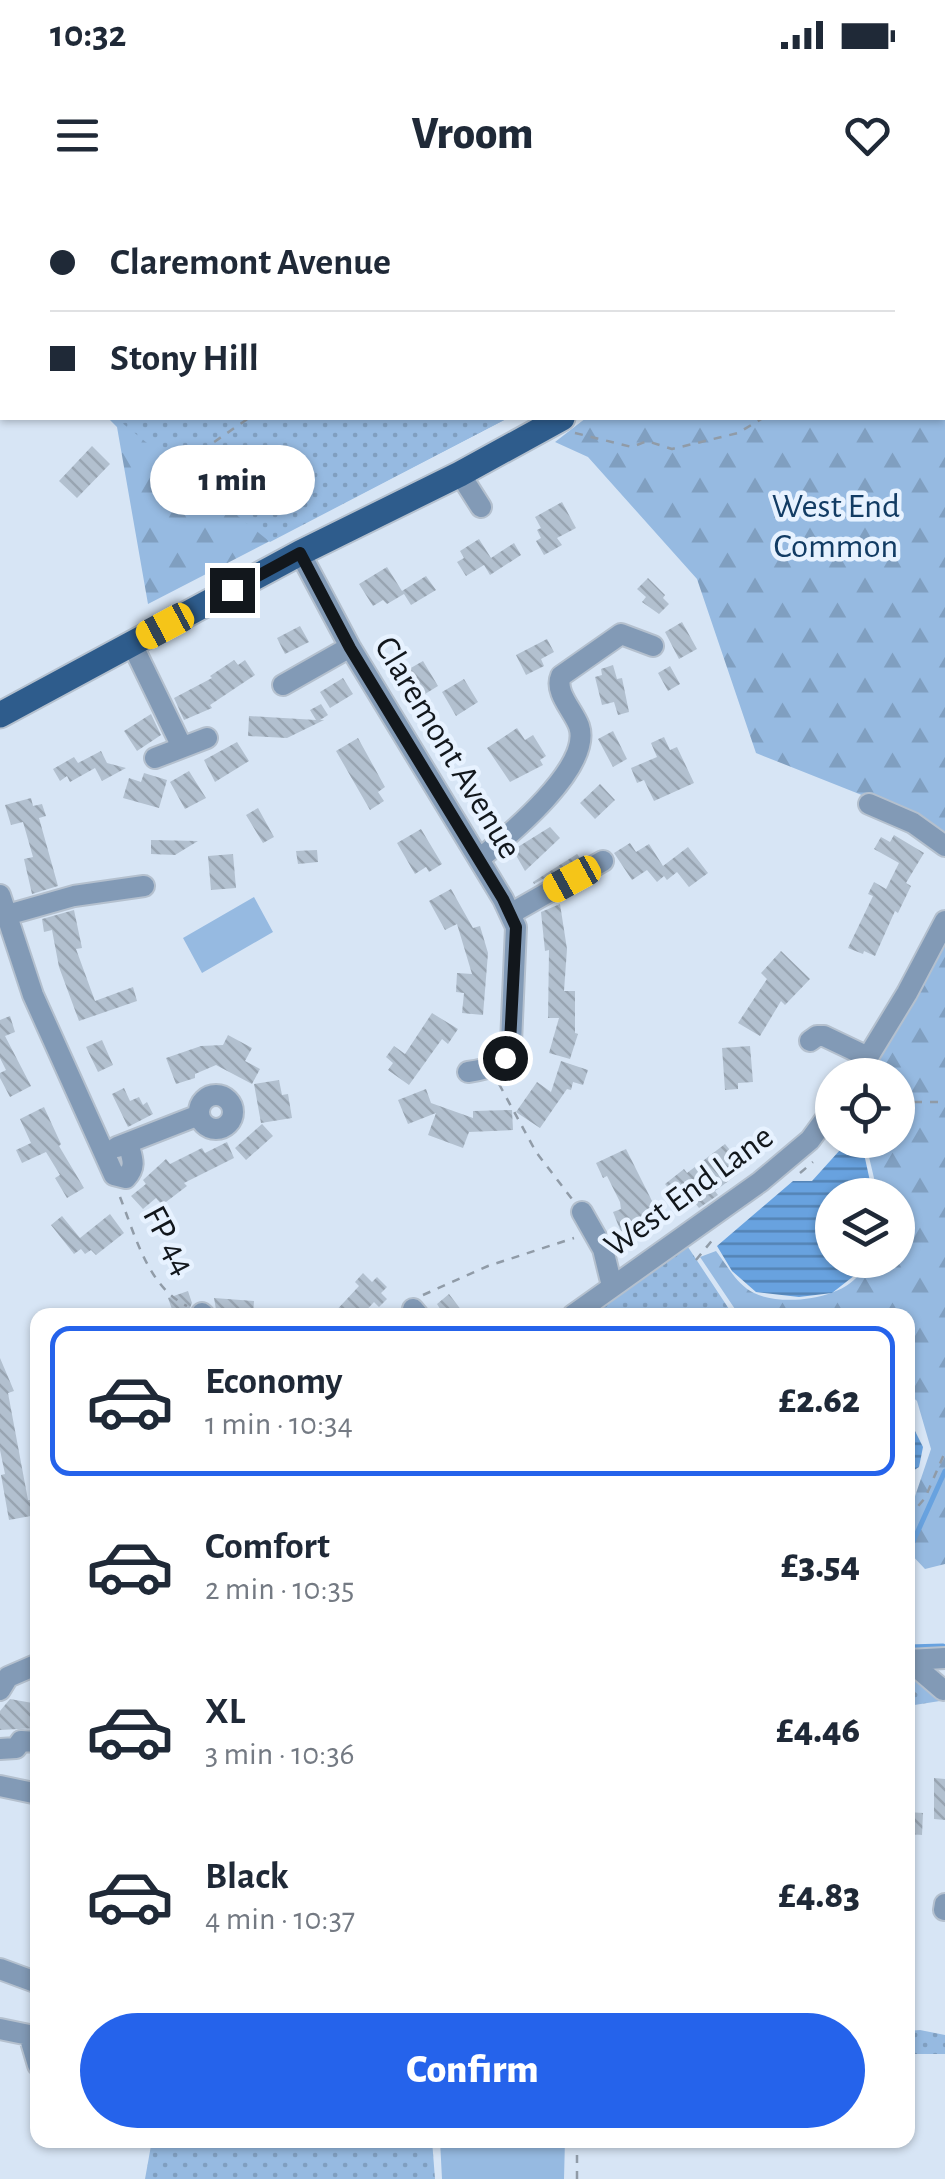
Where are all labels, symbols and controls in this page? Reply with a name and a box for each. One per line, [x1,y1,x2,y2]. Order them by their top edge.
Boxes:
text: 10:32 [50,16,126,54]
icon: menu [50,108,105,163]
icon: heart [840,108,895,163]
text: Vroom [411,112,534,157]
text: Claremont Avenue [110,244,391,282]
text: Stony Hill [110,340,259,378]
callout: 1 min [150,445,314,515]
text: 1 min [198,464,267,496]
park label: West End Common [772,489,900,564]
route end [210,568,255,613]
car [131,599,199,653]
street label: Claremont Avenue [368,631,528,865]
car [538,851,606,907]
route start [483,1036,528,1081]
map controls [815,1058,915,1278]
button: locate [815,1058,915,1158]
street label: West End Lane [598,1119,780,1264]
button: layers [815,1178,915,1278]
street label: FP 44 [136,1200,201,1281]
icon: car [85,1356,175,1446]
text: Economy [205,1363,343,1401]
text: £2.62 [779,1382,860,1420]
text: 1 min · 10:34 [205,1408,353,1440]
icon: car [85,1521,175,1611]
text: Comfort [205,1528,330,1566]
text: £3.54 [781,1547,860,1585]
text: 2 min · 10:35 [205,1573,354,1605]
icon: car [85,1686,175,1776]
text: XL [205,1693,245,1731]
text: £4.46 [776,1712,860,1750]
text: 3 min · 10:36 [205,1738,355,1770]
icon: car [85,1851,175,1941]
text: Black [205,1858,289,1896]
text: £4.83 [779,1877,860,1915]
text: 4 min · 10:37 [205,1903,355,1935]
button: Confirm [80,2013,865,2128]

